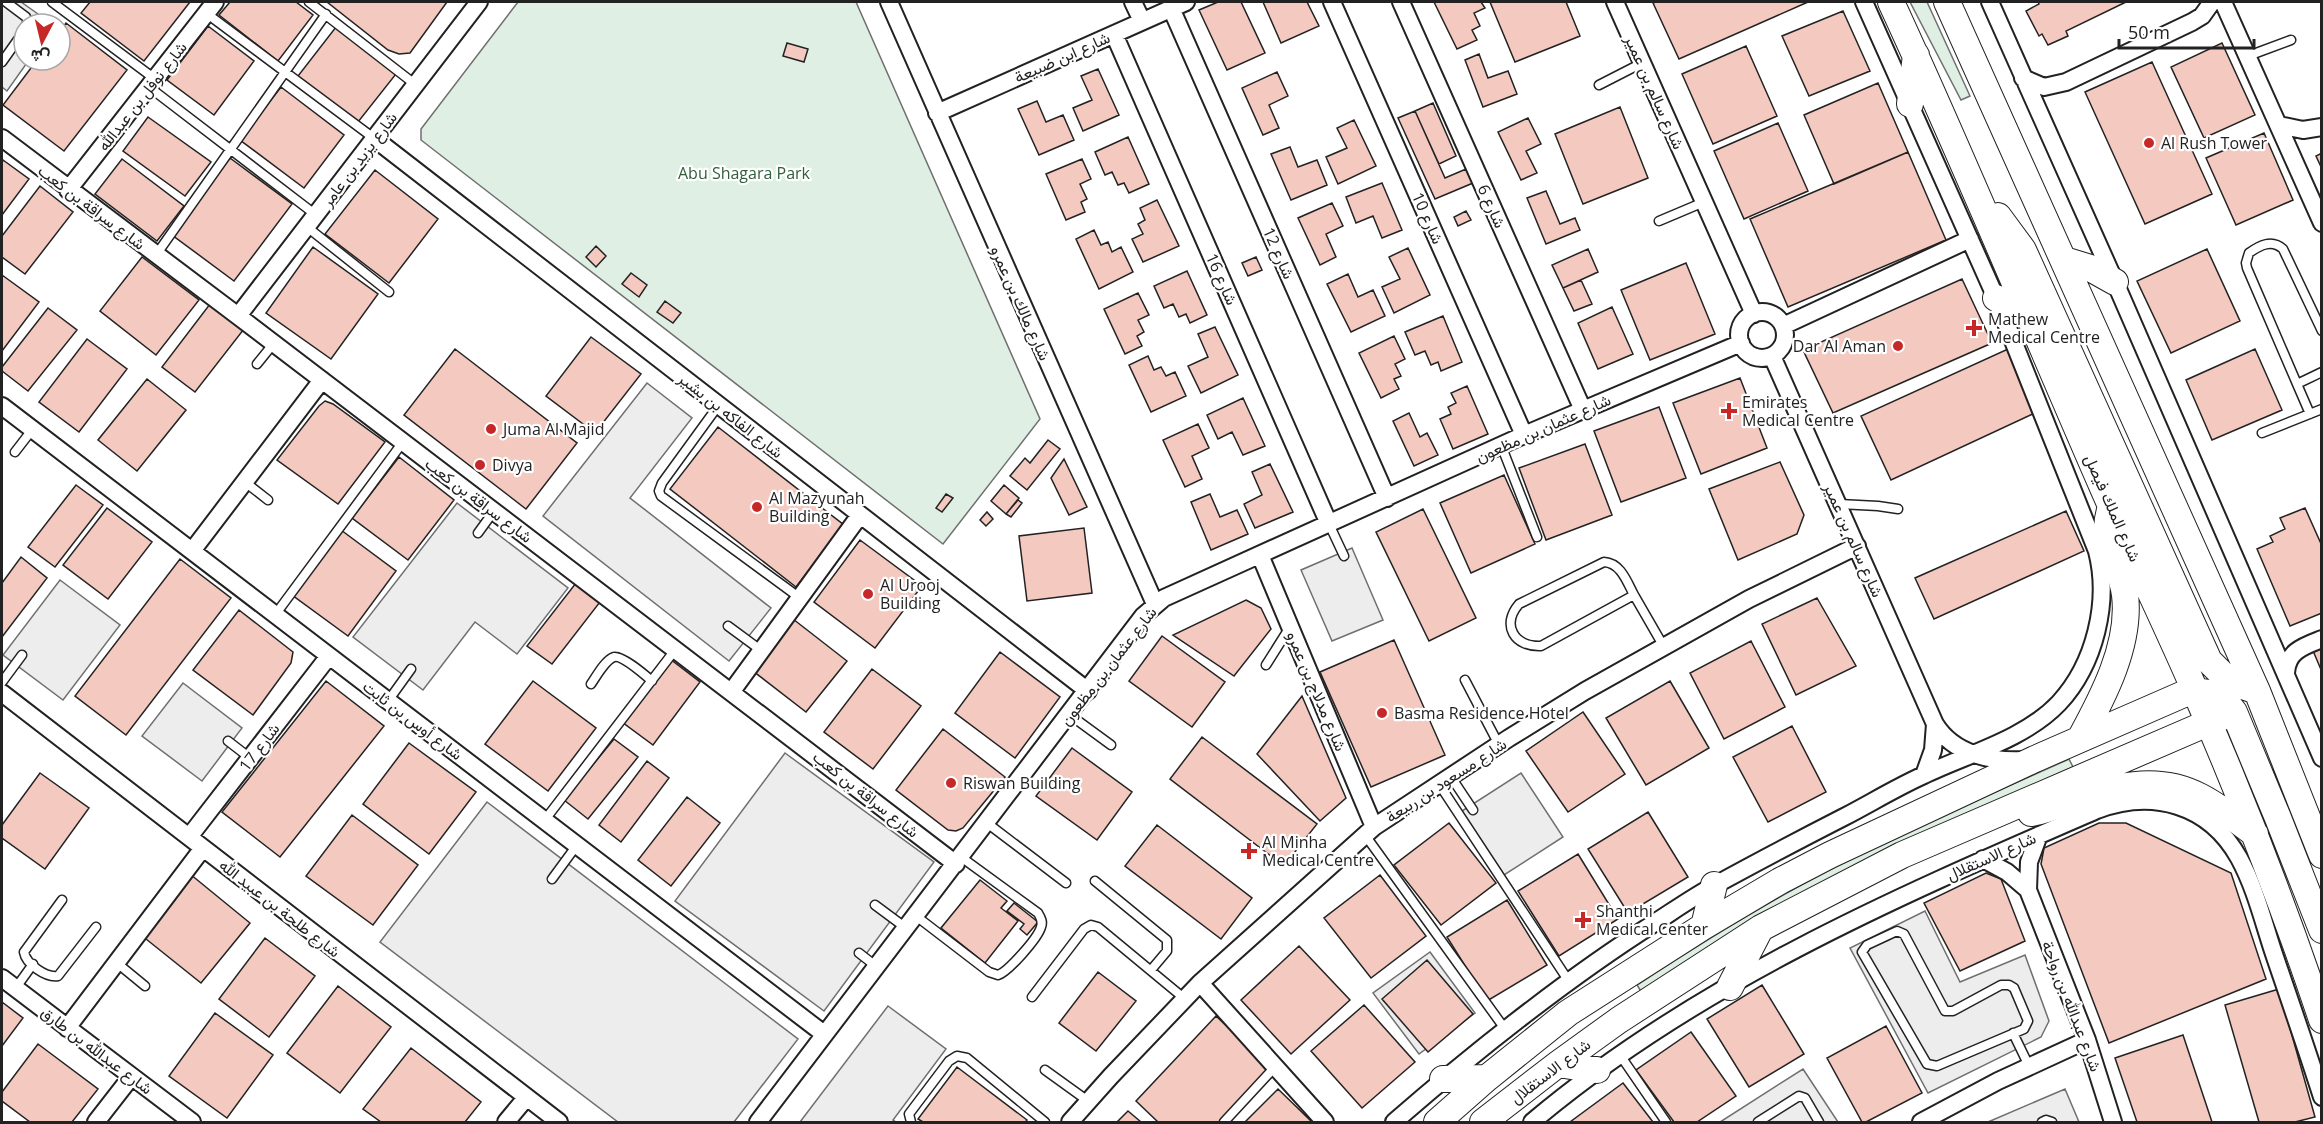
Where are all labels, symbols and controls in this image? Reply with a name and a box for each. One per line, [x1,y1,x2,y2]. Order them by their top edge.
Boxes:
north arrow [12,12,72,72]
scale bar [2119,12,2254,50]
text: 50 m [2128,20,2170,44]
street label: شارع ابن ضبيعة [1011,26,1114,89]
street label: شارع سالم بن عمير [1619,31,1690,153]
street label: شارع نوفل بن عبدالله [92,37,192,156]
text: ش [29,45,51,69]
street label: شارع يزيد بن عامر [316,107,403,212]
place label: Al Rush Tower [2161,132,2267,154]
marker: Al Rush Tower [2142,136,2156,150]
street label: شارع سراقة بن كعب [33,159,150,255]
park label: Abu Shagara Park [678,162,811,184]
street label: شارع 6 [1472,181,1511,232]
street label: شارع 10 [1406,189,1449,248]
street label: شارع 12 [1257,224,1300,283]
street label: شارع مالك بن عمرو [985,242,1056,364]
street label: شارع 16 [1200,250,1243,309]
place label: Mathew Medical Centre [1988,308,2100,348]
marker: Mathew Medical Centre [1965,319,1983,337]
place label: Dar Al Aman [1793,335,1886,357]
marker: Dar Al Aman [1891,339,1905,353]
street label: شارع الفاكه بن بشير [673,366,788,464]
street label: شارع عثمان بن مظعون [1472,388,1614,469]
place label: Emirates Medical Centre [1742,391,1854,431]
marker: Emirates Medical Centre [1720,402,1738,420]
place label: Juma Al Majid [501,418,604,440]
marker: Juma Al Majid [484,422,498,436]
street label: شارع الملك فيصل [2079,451,2146,566]
street label: شارع سراقة بن كعب [420,452,537,548]
place label: Divya [492,454,533,476]
marker: Divya [473,458,487,472]
street label: شارع سالم بن عمير [1818,479,1889,601]
place label: Al Mazyunah Building [769,487,864,527]
marker: Al Mazyunah Building [750,500,764,514]
place label: Al Urooj Building [880,574,941,614]
marker: Al Urooj Building [861,587,875,601]
street label: شارع عثمان بن مظعون [1055,602,1162,731]
street label: شارع مدلاج بن عمرو [1281,628,1352,755]
street label: شارع أوس بن ثابت [358,675,467,766]
place label: Basma Residence Hotel [1394,702,1569,724]
marker: Basma Residence Hotel [1375,706,1389,720]
street label: شارع 17 [234,719,285,776]
street label: شارع مسعود بن ربيعة [1381,733,1511,828]
street label: شارع سراقة بن كعب [808,746,924,843]
place label: Riswan Building [963,772,1081,794]
marker: Riswan Building [944,776,958,790]
street label: شارع الاستقلال [1943,826,2040,886]
place label: Al Minha Medical Centre [1262,831,1374,871]
marker: Al Minha Medical Centre [1240,842,1258,860]
street label: شارع طلحة بن عبيد الله [214,854,345,963]
place label: Shanthi Medical Center [1596,900,1709,940]
marker: Shanthi Medical Center [1574,911,1592,929]
street label: شارع عبدالله بن رواحة [2036,937,2107,1075]
street label: شارع عبدالله بن طارق [36,1001,157,1100]
street label: شارع الاستقلال [1505,1033,1595,1109]

